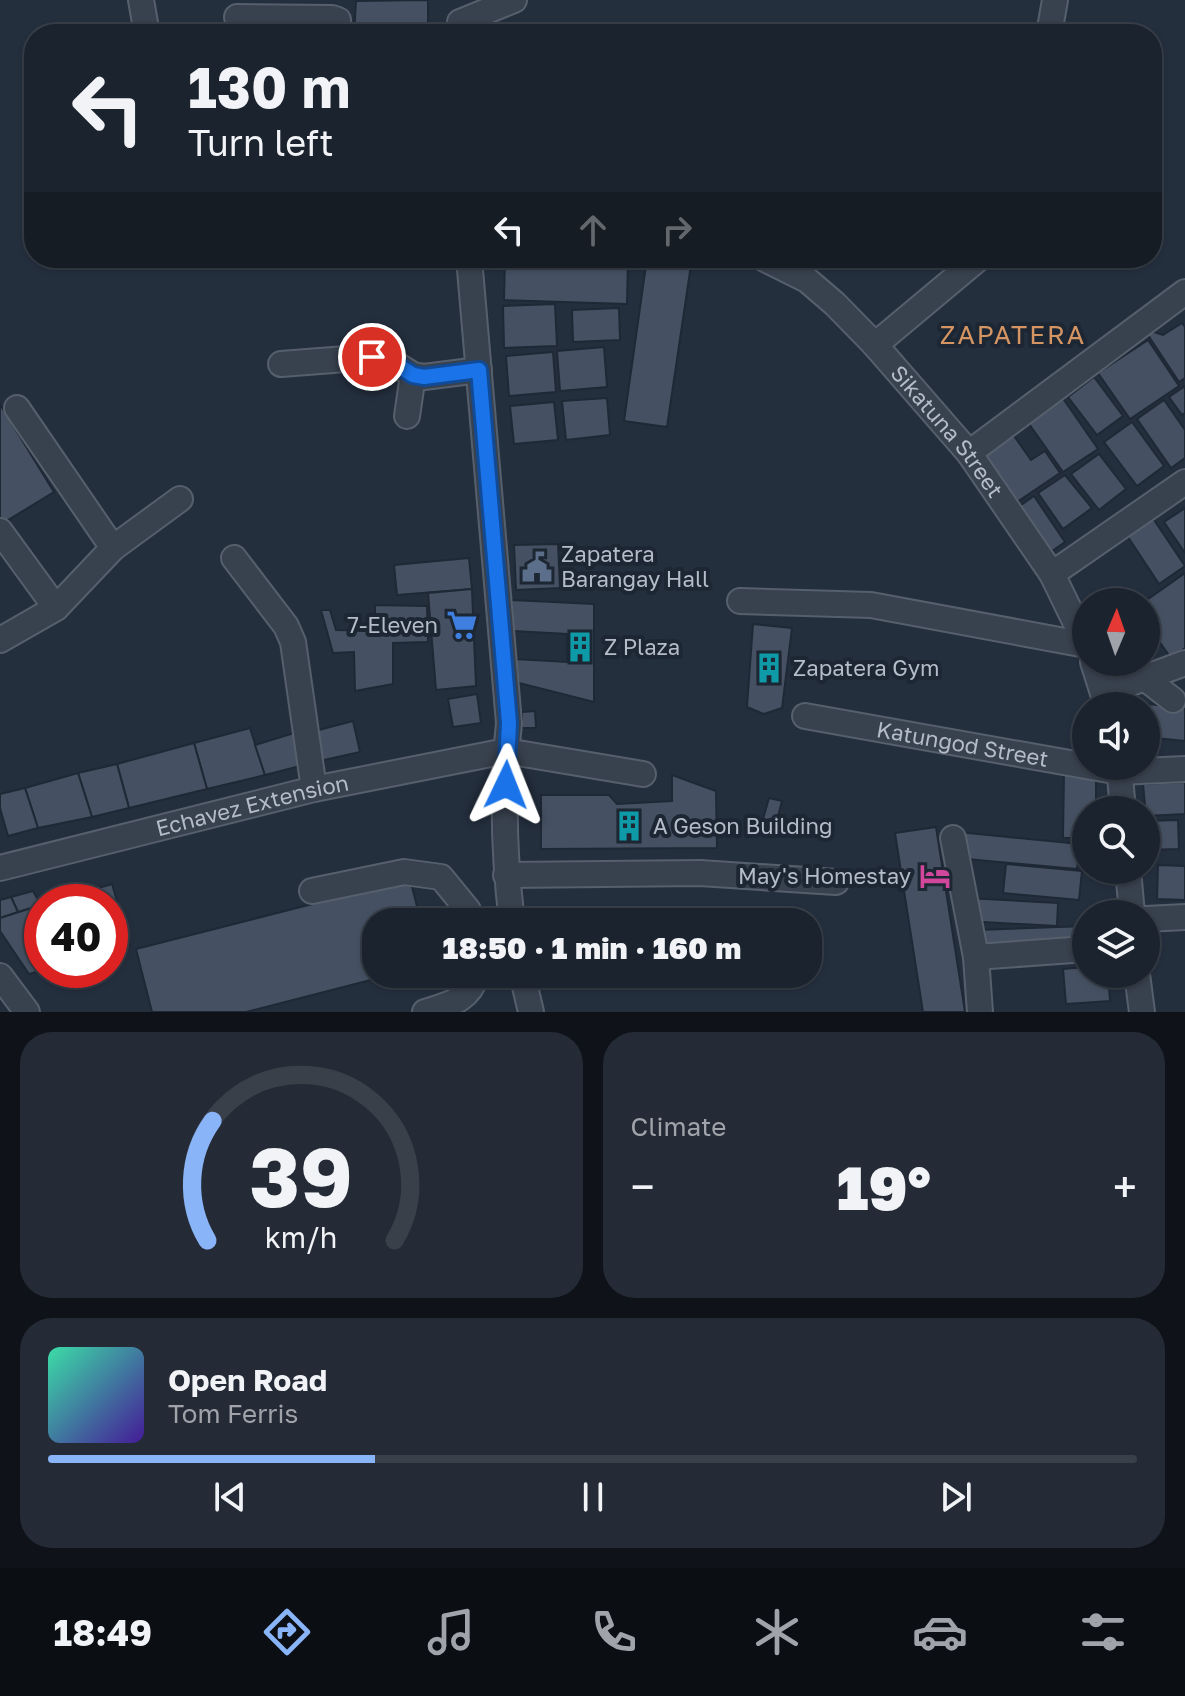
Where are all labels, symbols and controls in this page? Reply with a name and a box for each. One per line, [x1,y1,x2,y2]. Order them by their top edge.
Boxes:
text: 130 m [188,53,350,120]
icon: left [56,56,160,160]
text: Turn left [188,121,334,164]
icon: left [487,208,531,252]
icon: ahead [571,208,615,252]
icon: right [655,208,699,252]
district label: ZAPATERA [940,319,1086,350]
pin [338,323,406,391]
icon: arrive [350,335,394,379]
street label: Sikatuna Street [886,359,1009,502]
place label: Zapatera Barangay Hall [561,540,709,592]
public building icon: Zapatera Barangay Hall [520,550,554,584]
north arrow [1072,588,1160,676]
map controls [1072,588,1160,988]
supermarket icon: 7-Eleven [445,608,479,642]
place label: 7-Eleven [347,611,438,638]
building icon: Z Plaza [563,630,597,664]
place label: Z Plaza [604,633,680,660]
building icon: Zapatera Gym [752,651,786,685]
place label: Zapatera Gym [793,654,940,681]
button: sound [1072,692,1160,780]
street label: Katungod Street [875,715,1051,772]
position arrow [464,743,548,827]
street label: Echavez Extension [153,768,351,841]
button: search [1072,796,1160,884]
building icon: A Geson Building [612,809,646,843]
place label: A Geson Building [653,812,833,839]
hotel icon: May's Homestay [918,859,952,893]
place label: May's Homestay [738,862,911,889]
speed limit sign: 40 [24,884,128,988]
button: layers [1072,900,1160,988]
text: 18:50 · 1 min · 160 m [443,930,741,966]
text: Climate [631,1111,726,1142]
text: 39 [249,1125,353,1225]
text: 19° [837,1151,931,1223]
text: − [631,1160,655,1213]
text: + [1113,1160,1137,1213]
text: km/h [265,1220,338,1254]
text: Open Road [168,1362,327,1398]
text: Tom Ferris [168,1398,298,1429]
icon: previous [208,1475,252,1519]
icon: pause [571,1475,615,1519]
icon: next [934,1475,978,1519]
icon: directions [259,1604,315,1660]
icon: music [423,1604,479,1660]
icon: phone [586,1604,642,1660]
icon: climate [749,1604,805,1660]
icon: car [912,1604,968,1660]
icon: filters [1075,1604,1131,1660]
text: 18:49 [54,1611,152,1654]

